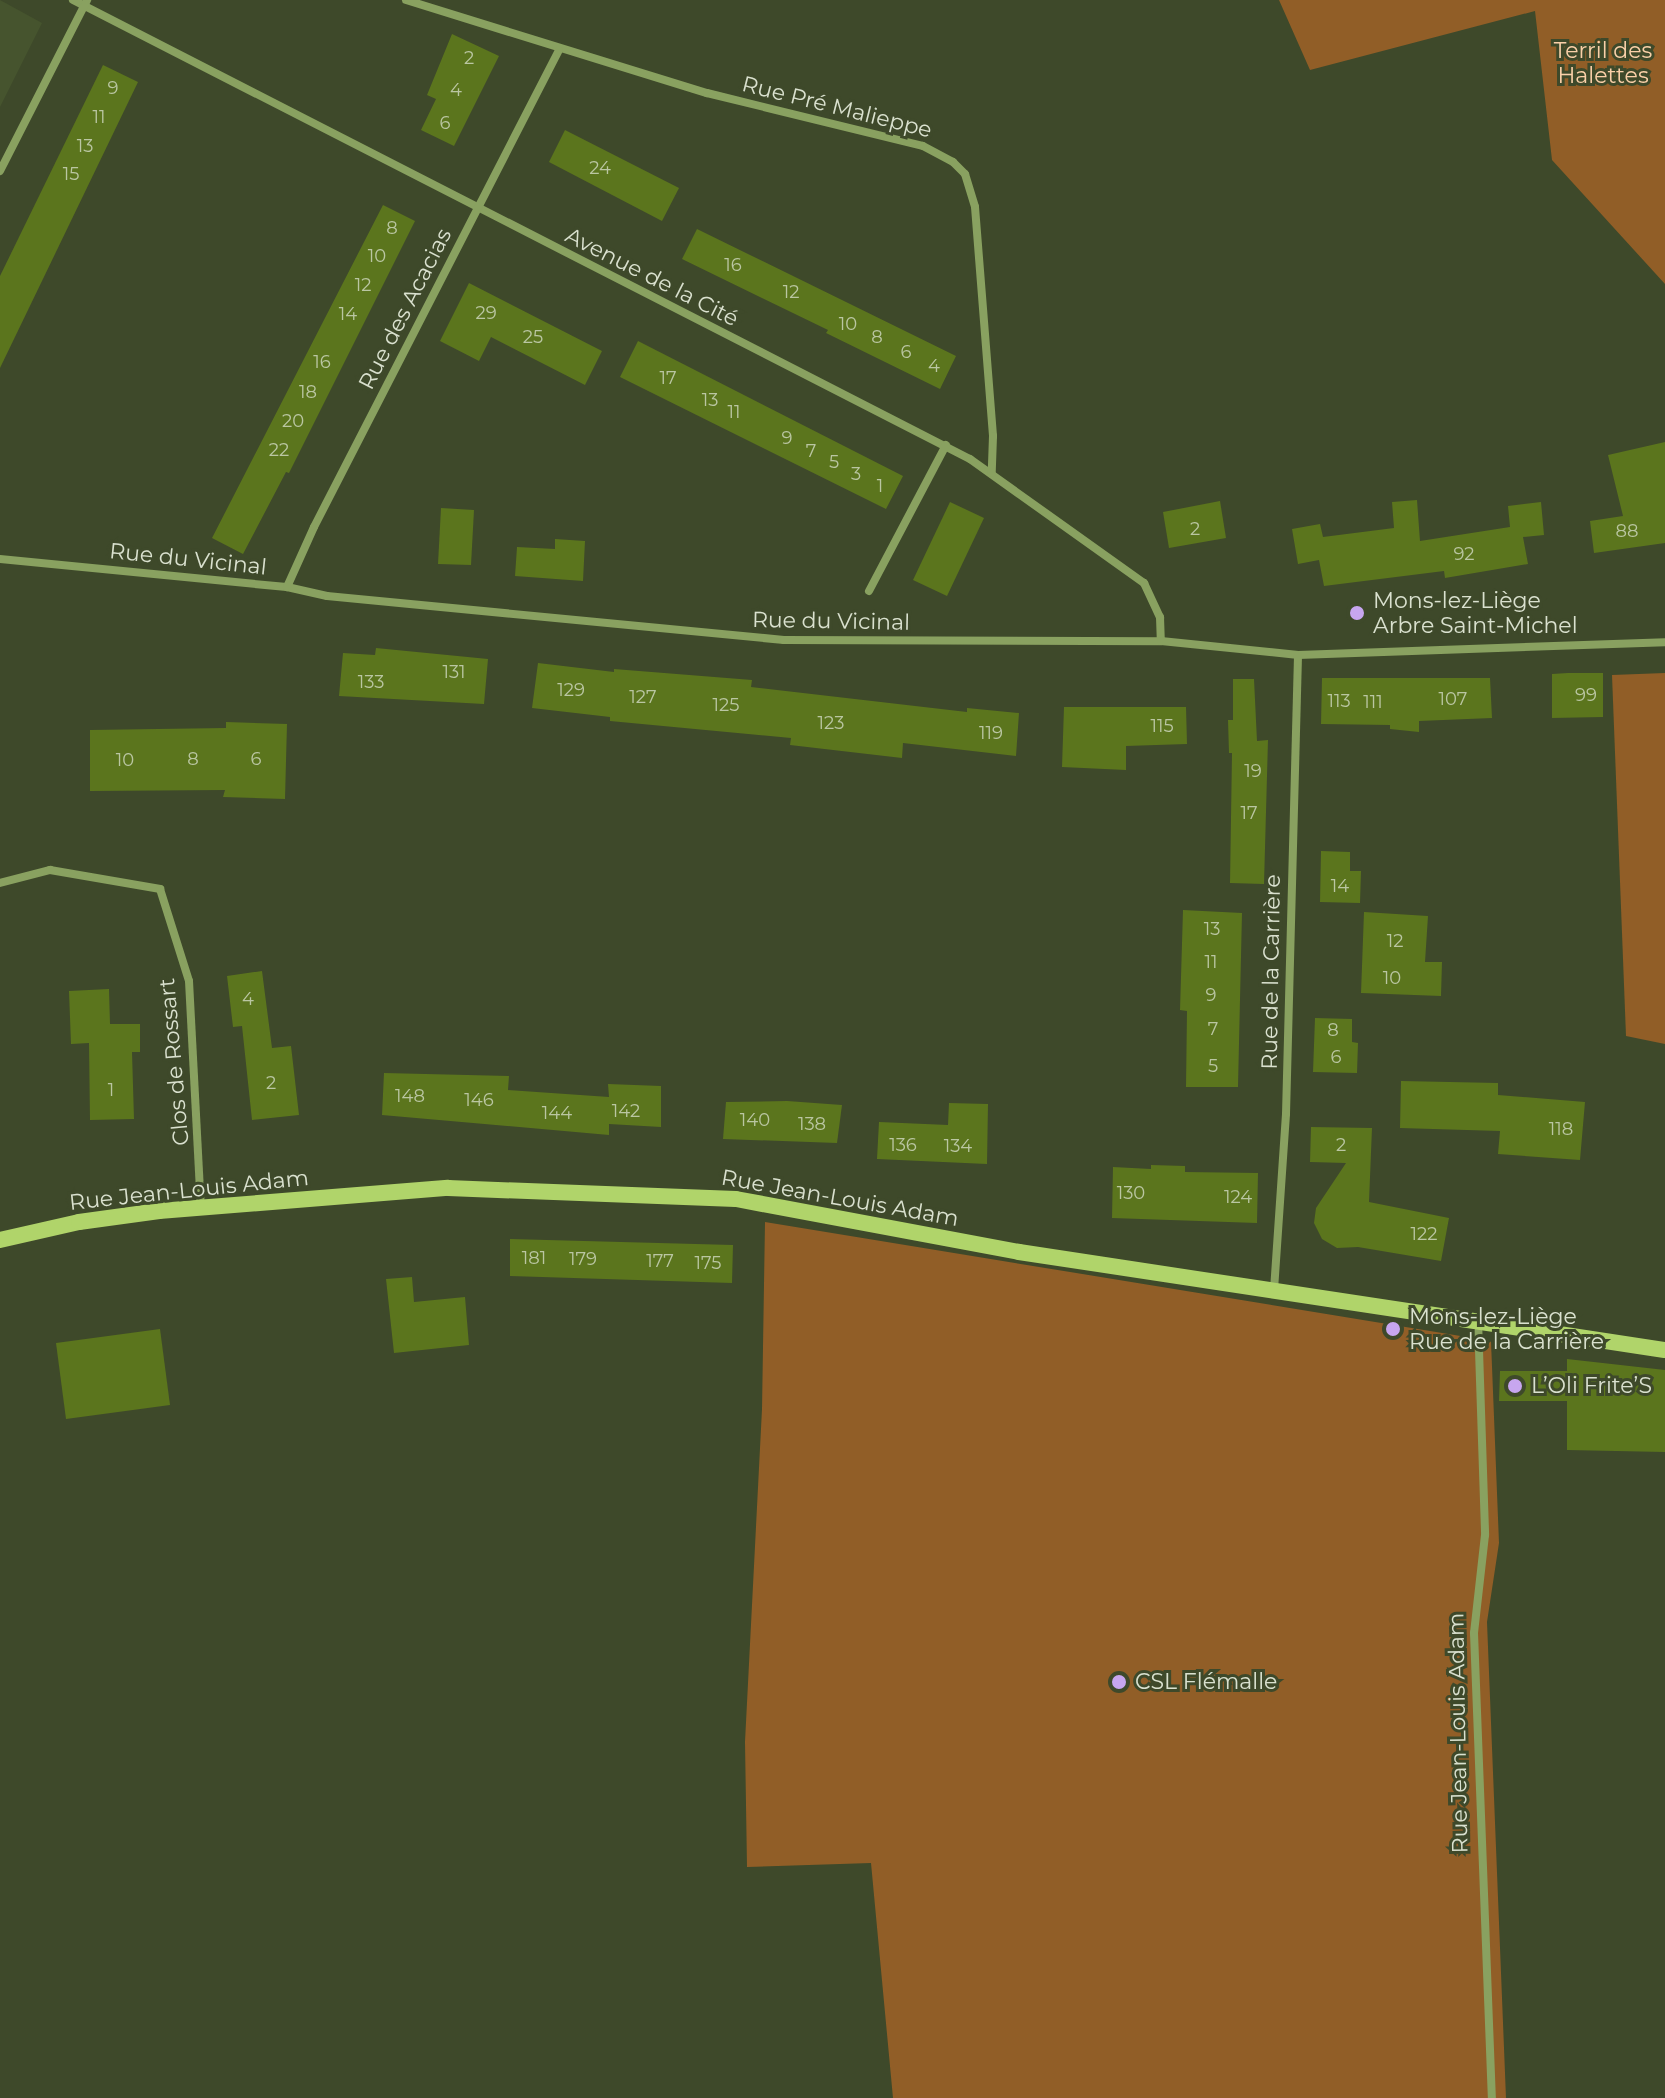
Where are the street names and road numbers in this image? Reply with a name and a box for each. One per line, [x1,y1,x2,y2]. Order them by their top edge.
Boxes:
street label: Rue Pré Malieppe [739,71,935,143]
street label: Avenue de la Cité [561,222,743,332]
street label: Rue des Acacias [353,224,457,394]
street label: Rue du Vicinal [108,538,268,580]
street label: Rue du Vicinal [752,606,910,636]
street label: Rue de la Carrière [1256,874,1286,1070]
street label: Clos de Rossart [154,977,194,1147]
street label: Rue Jean-Louis Adam [68,1164,310,1216]
street label: Rue Jean-Louis Adam [719,1164,961,1232]
street label: Rue Jean-Louis Adam [1443,1612,1473,1854]

